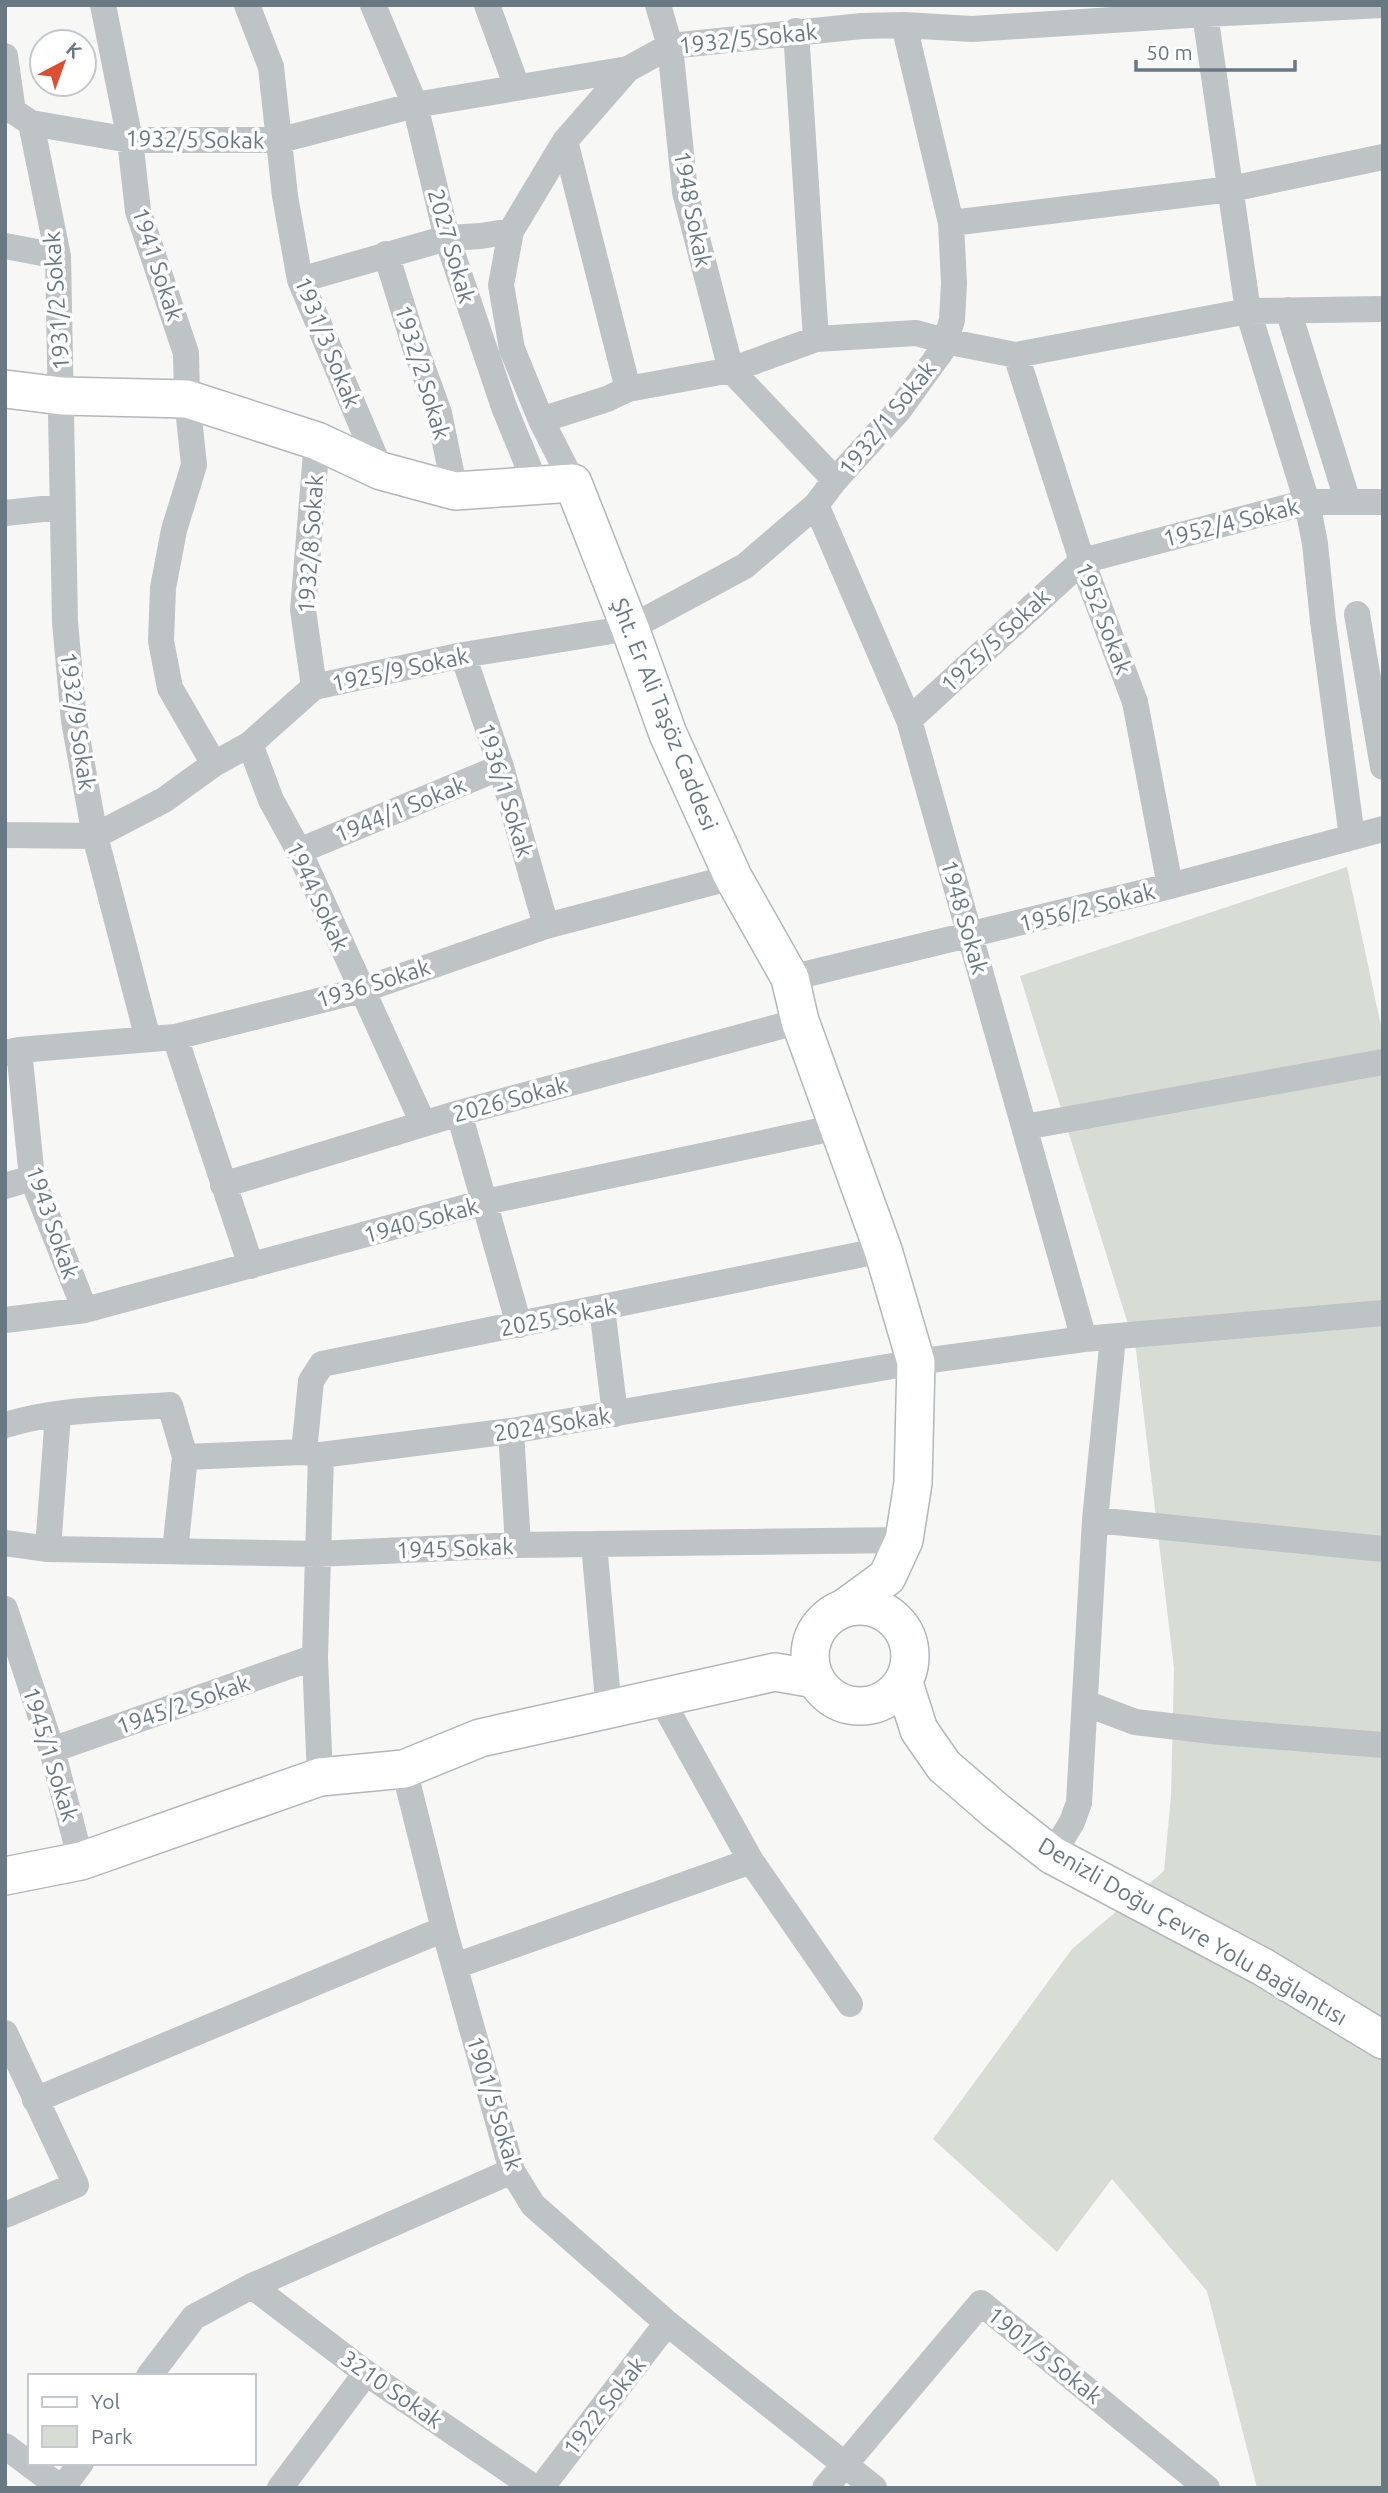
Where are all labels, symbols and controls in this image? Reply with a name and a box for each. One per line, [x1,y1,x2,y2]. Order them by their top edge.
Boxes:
street label: 1932/5 Sokak [678,18,819,58]
north arrow [28,28,98,98]
scale bar [1136,28,1295,72]
text: K [62,38,86,63]
text: 50 m [1146,40,1193,64]
street label: 1932/5 Sokak [125,125,265,153]
street label: 1948 Sokak [670,149,717,270]
street label: 2027 Sokak [424,186,480,306]
street label: 1941 Sokak [128,204,188,324]
street label: 1931/2 Sokak [39,230,73,371]
street label: 1931/3 Sokak [290,273,366,412]
street label: 1932/2 Sokak [391,302,455,443]
street label: 1932/1 Sokak [834,356,941,480]
street label: 1932/8 Sokak [293,473,327,614]
street label: 1952/4 Sokak [1160,493,1302,551]
street label: 1952 Sokak [1071,559,1137,678]
street label: 1925/5 Sokak [936,583,1055,697]
street label: Şht. Er Ali Taşöz Caddesi [607,594,723,834]
street label: 1925/9 Sokak [329,642,471,696]
street label: 1932/9 Sokak [56,650,100,792]
street label: 1936/1 Sokak [474,720,538,861]
street label: 1944/1 Sokak [331,771,470,847]
street label: 1944 Sokak [282,837,354,955]
street label: 1948 Sokak [937,857,993,977]
street label: 1956/2 Sokak [1016,878,1158,936]
street label: 1936 Sokak [313,954,433,1012]
street label: 2026 Sokak [450,1072,570,1126]
street label: 1943 Sokak [22,1162,84,1282]
street label: 1940 Sokak [361,1193,481,1247]
street label: 2025 Sokak [498,1293,619,1340]
street label: 2024 Sokak [492,1402,612,1446]
street label: 1945 Sokak [396,1533,515,1563]
street label: 1945/2 Sokak [113,1669,253,1738]
street label: 1945/1 Sokak [19,1684,83,1825]
street label: Denizli Doğu Çevre Yolu Bağlantısı [1034,1832,1352,2030]
street label: 1901/5 Sokak [463,2033,527,2174]
street label: 1901/5 Sokak [983,2302,1107,2409]
street label: 3210 Sokak [337,2345,448,2433]
street label: 1922 Sokak [558,2352,650,2460]
legend [28,2374,256,2465]
text: Yol [91,2389,120,2413]
text: Park [91,2424,133,2448]

